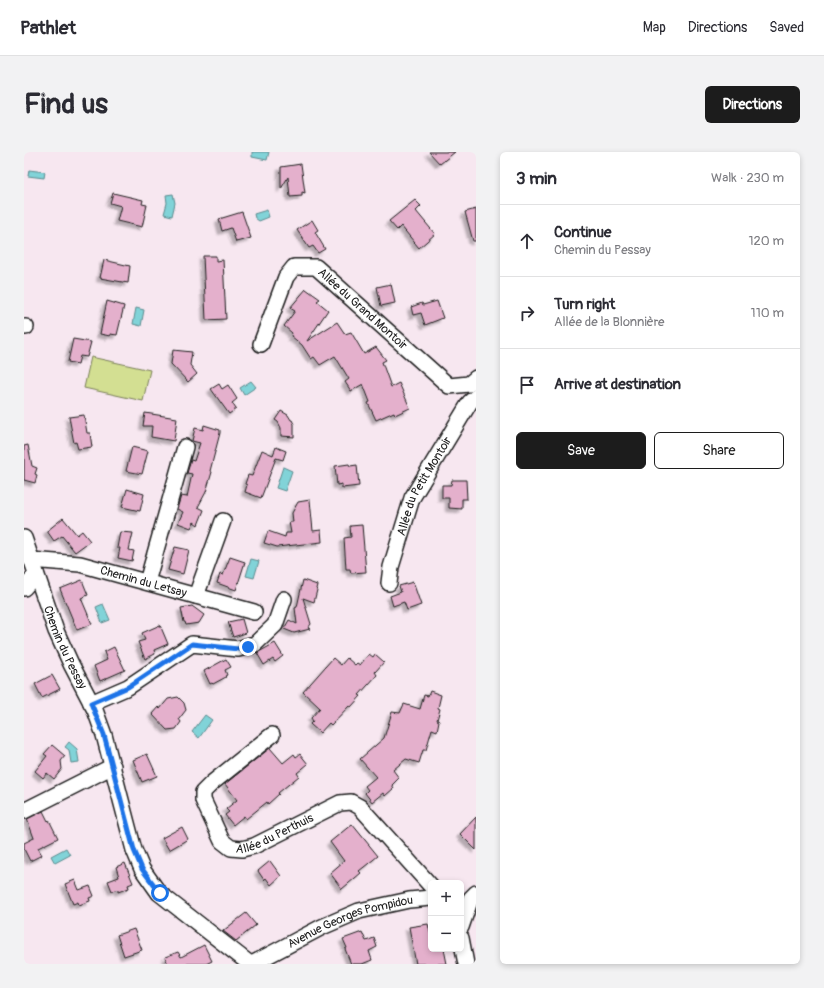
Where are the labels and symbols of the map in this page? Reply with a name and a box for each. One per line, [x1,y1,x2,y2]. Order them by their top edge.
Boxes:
street label: Allée du Grand Montoir [314,265,411,354]
street label: Allée du Petit Montoir [394,433,456,538]
street label: Chemin du Letsay [98,563,188,601]
street label: Chemin du Pessay [40,604,90,692]
route end [239,638,257,656]
street label: Allée du Perthuis [235,810,317,857]
route start [151,884,169,902]
street label: Avenue Georges Pompidou [285,893,414,952]

